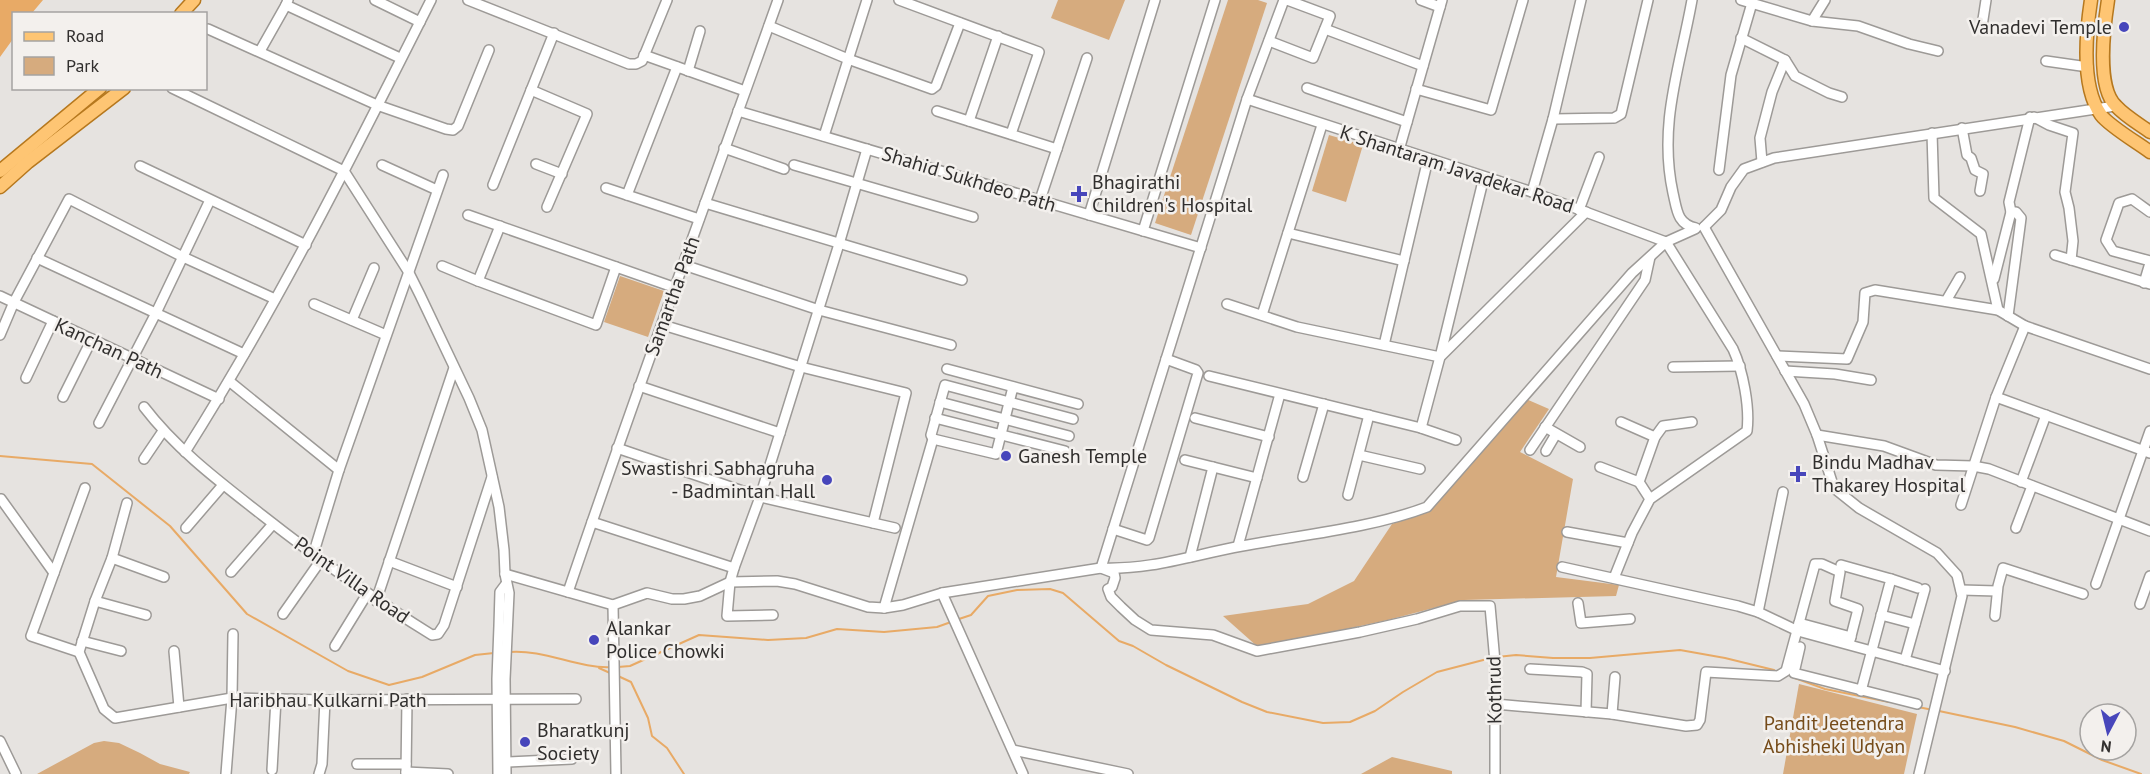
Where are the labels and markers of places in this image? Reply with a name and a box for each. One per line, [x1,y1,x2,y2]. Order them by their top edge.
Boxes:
place label: Vanadevi Temple [1968,14,2112,40]
marker: Vanadevi Temple [2117,20,2131,34]
place label: Bhagirathi Children's Hospital [1092,169,1253,218]
marker: Bhagirathi Children's Hospital [1070,185,1088,203]
place label: Ganesh Temple [1018,443,1147,469]
marker: Ganesh Temple [999,449,1013,463]
place label: Bindu Madhav Thakarey Hospital [1812,449,1965,498]
place label: Swastishri Sabhagruha - Badmintan Hall [621,455,815,504]
marker: Bindu Madhav Thakarey Hospital [1789,465,1807,483]
marker: Swastishri Sabhagruha - Badmintan Hall [820,473,834,487]
place label: Alankar Police Chowki [606,615,725,664]
marker: Alankar Police Chowki [587,633,601,647]
place label: Bharatkunj Society [537,717,630,766]
marker: Bharatkunj Society [518,735,532,749]

